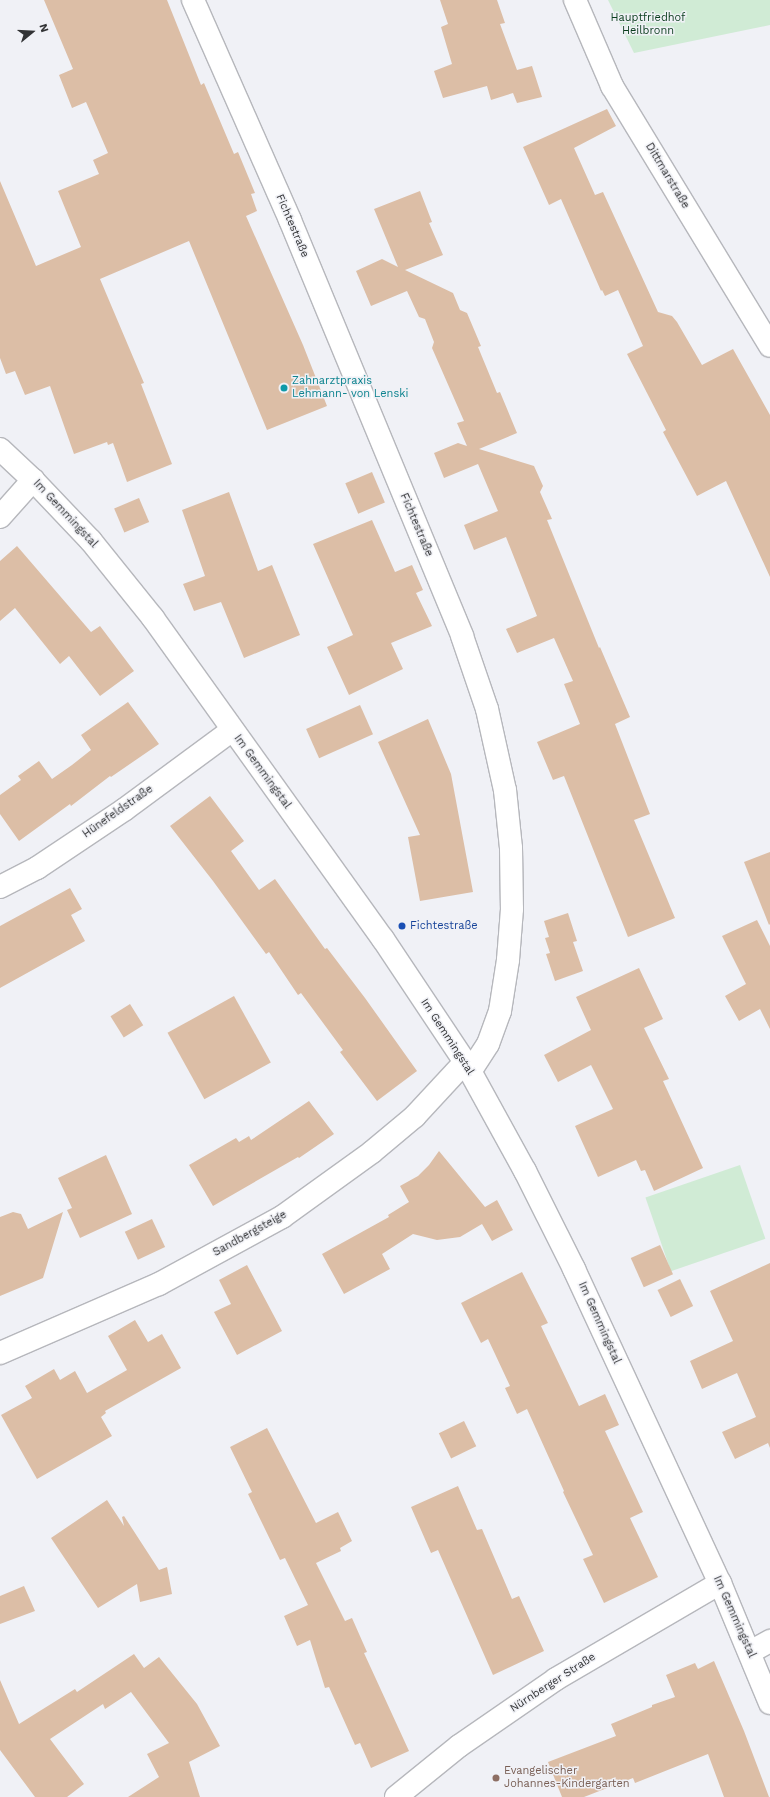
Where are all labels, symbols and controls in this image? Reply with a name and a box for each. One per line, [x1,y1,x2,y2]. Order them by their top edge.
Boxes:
north arrow [12,12,52,52]
park label: Hauptfriedhof Heilbronn [611,12,685,38]
text: N [36,22,51,34]
street label: Dittmarstraße [642,141,692,211]
street label: Fichtestraße [273,192,311,260]
place label: Zahnarztpraxis Lehmann- von Lenski [292,375,409,401]
marker: Zahnarztpraxis Lehmann- von Lenski [279,383,289,393]
street label: Im Gemmingstal [30,477,100,551]
street label: Fichtestraße [397,491,435,559]
street label: Im Gemmingstal [231,732,293,812]
street label: Hünefeldstraße [80,783,156,841]
place label: Fichtestraße [410,919,478,933]
marker: Fichtestraße [397,921,407,931]
street label: Im Gemmingstal [417,996,477,1078]
street label: Sandbergsteige [211,1208,289,1260]
street label: Im Gemmingstal [575,1280,623,1366]
street label: Im Gemmingstal [710,1574,758,1660]
street label: Nürnberger Straße [508,1650,598,1716]
place label: Evangelischer Johannes-Kindergarten [504,1765,630,1791]
marker: Evangelischer Johannes-Kindergarten [491,1773,501,1783]

